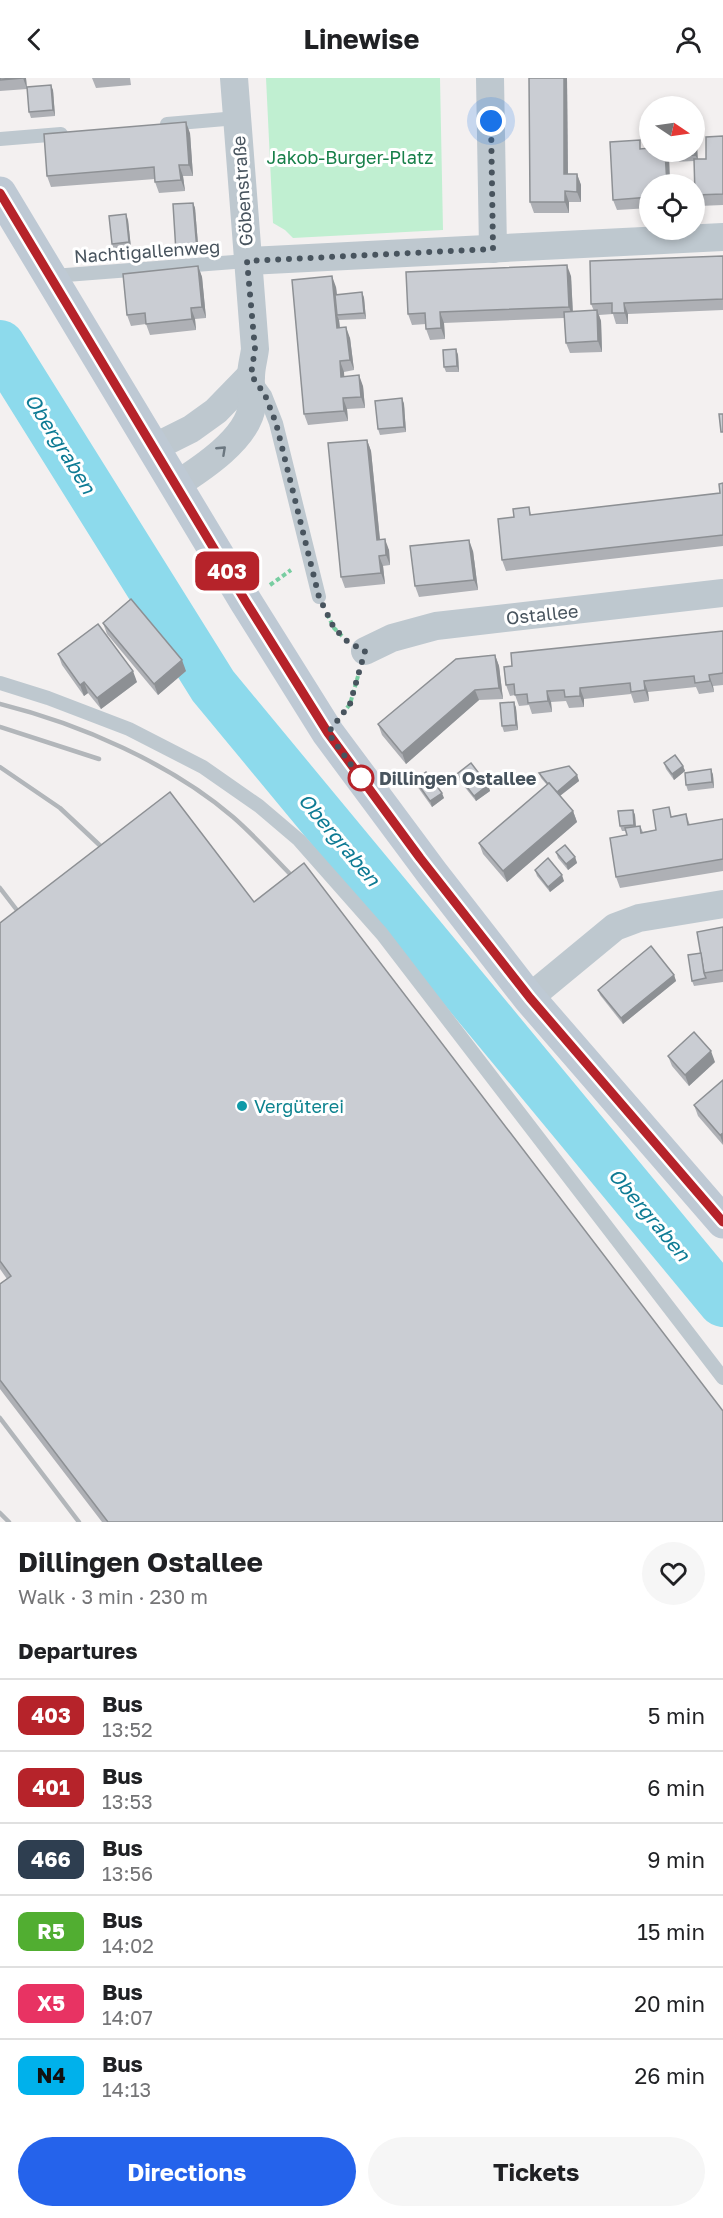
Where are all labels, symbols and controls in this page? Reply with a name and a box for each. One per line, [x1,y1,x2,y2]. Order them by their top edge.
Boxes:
icon: back [18,23,51,56]
text: Linewise [304,23,419,55]
icon: person [672,23,705,56]
north arrow [639,96,705,162]
map controls [639,96,705,240]
your location [476,106,506,136]
street label: Göbenstraße [227,135,257,247]
park label: Jakob-Burger-Platz [266,146,434,168]
button: locate [639,174,705,240]
street label: Nachtigallenweg [73,235,221,267]
water label: Obergraben [20,388,102,499]
one-way arrow [216,446,226,457]
line badge: 403 [192,552,262,590]
text: 403 [207,558,247,584]
street label: Ostallee [505,599,579,629]
marker: Dillingen Ostallee [348,765,374,791]
place label: Dillingen Ostallee [379,767,537,789]
water label: Obergraben [293,788,386,891]
place label: Vergüterei [254,1095,344,1117]
marker: Vergüterei [235,1099,249,1113]
water label: Obergraben [603,1163,696,1266]
button: heart [642,1542,705,1605]
text: Dillingen Ostallee [18,1545,263,1578]
text: Walk · 3 min · 230 m [18,1584,208,1608]
text: Departures [18,1637,137,1664]
text: Bus [102,1690,143,1717]
text: 403 [31,1702,71,1728]
text: 5 min [648,1702,705,1729]
text: 13:52 [102,1717,153,1741]
text: Bus [102,1762,143,1789]
text: 401 [32,1774,70,1800]
text: 6 min [647,1774,705,1801]
text: 13:53 [102,1789,153,1813]
text: Bus [102,1834,143,1861]
text: 466 [31,1846,71,1872]
text: 9 min [647,1846,705,1873]
text: 13:56 [102,1861,153,1885]
text: Bus [102,1906,143,1933]
text: R5 [37,1918,65,1944]
text: 15 min [637,1918,705,1945]
text: 14:02 [102,1933,154,1957]
text: Bus [102,1978,143,2005]
text: X5 [37,1990,65,2016]
text: 20 min [634,1990,705,2017]
text: 14:07 [102,2005,153,2029]
text: Bus [102,2050,143,2077]
text: N4 [36,2062,66,2088]
text: 26 min [635,2062,705,2089]
text: 14:13 [102,2077,151,2101]
button: Directions [18,2137,356,2206]
button: Tickets [368,2137,705,2206]

